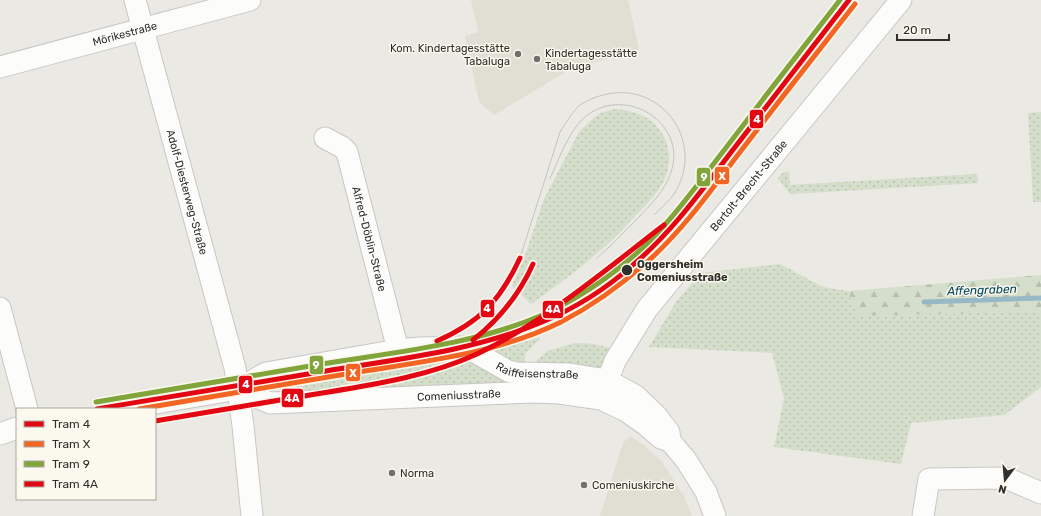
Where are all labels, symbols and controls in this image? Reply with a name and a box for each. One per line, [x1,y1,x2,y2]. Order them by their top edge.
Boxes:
scale bar [897,16,949,42]
street label: Mörikestraße [91,19,158,48]
text: 20 m [903,23,931,37]
place label: Kom. Kindertagesstätte Tabaluga [390,42,510,68]
place label: Kindertagesstätte Tabaluga [545,47,637,73]
marker: Kom. Kindertagesstätte Tabaluga [513,49,523,59]
marker: Kindertagesstätte Tabaluga [532,54,542,64]
line badge: 4 [749,109,764,129]
text: 4 [753,113,761,126]
street label: Adolf-Diesterweg-Straße [164,128,210,256]
street label: Bertolt-Brecht-Straße [707,137,790,234]
line badge: X [714,166,730,185]
line badge: 9 [696,167,711,187]
text: X [718,170,726,183]
text: 9 [700,171,708,184]
street label: Alfred-Döblin-Straße [350,185,389,293]
place label: Oggersheim Comeniusstraße [637,258,728,284]
marker: Oggersheim Comeniusstraße [620,263,634,277]
water label: Affengraben [946,282,1017,298]
line badge: 4 [480,299,495,318]
line badge: 4A [542,300,564,319]
text: 4 [483,302,491,315]
text: 4A [545,303,561,316]
line badge: 9 [309,355,324,375]
text: 9 [312,359,320,372]
street label: Raiffeisenstraße [494,359,579,382]
line badge: X [345,363,361,382]
text: X [349,367,357,380]
line badge: 4 [238,375,253,394]
text: 4 [242,378,250,391]
street label: Comeniusstraße [417,387,501,403]
line badge: 4A [281,388,304,408]
text: 4A [284,392,300,405]
legend [16,408,156,500]
text: Tram 4 [52,417,91,431]
text: Tram X [52,437,91,451]
text: Tram 9 [52,457,90,471]
north arrow [985,460,1025,500]
place label: Norma [400,467,434,480]
marker: Norma [387,468,397,478]
text: Tram 4A [52,477,98,491]
place label: Comeniuskirche [592,479,674,492]
marker: Comeniuskirche [579,480,589,490]
text: N [997,482,1008,496]

